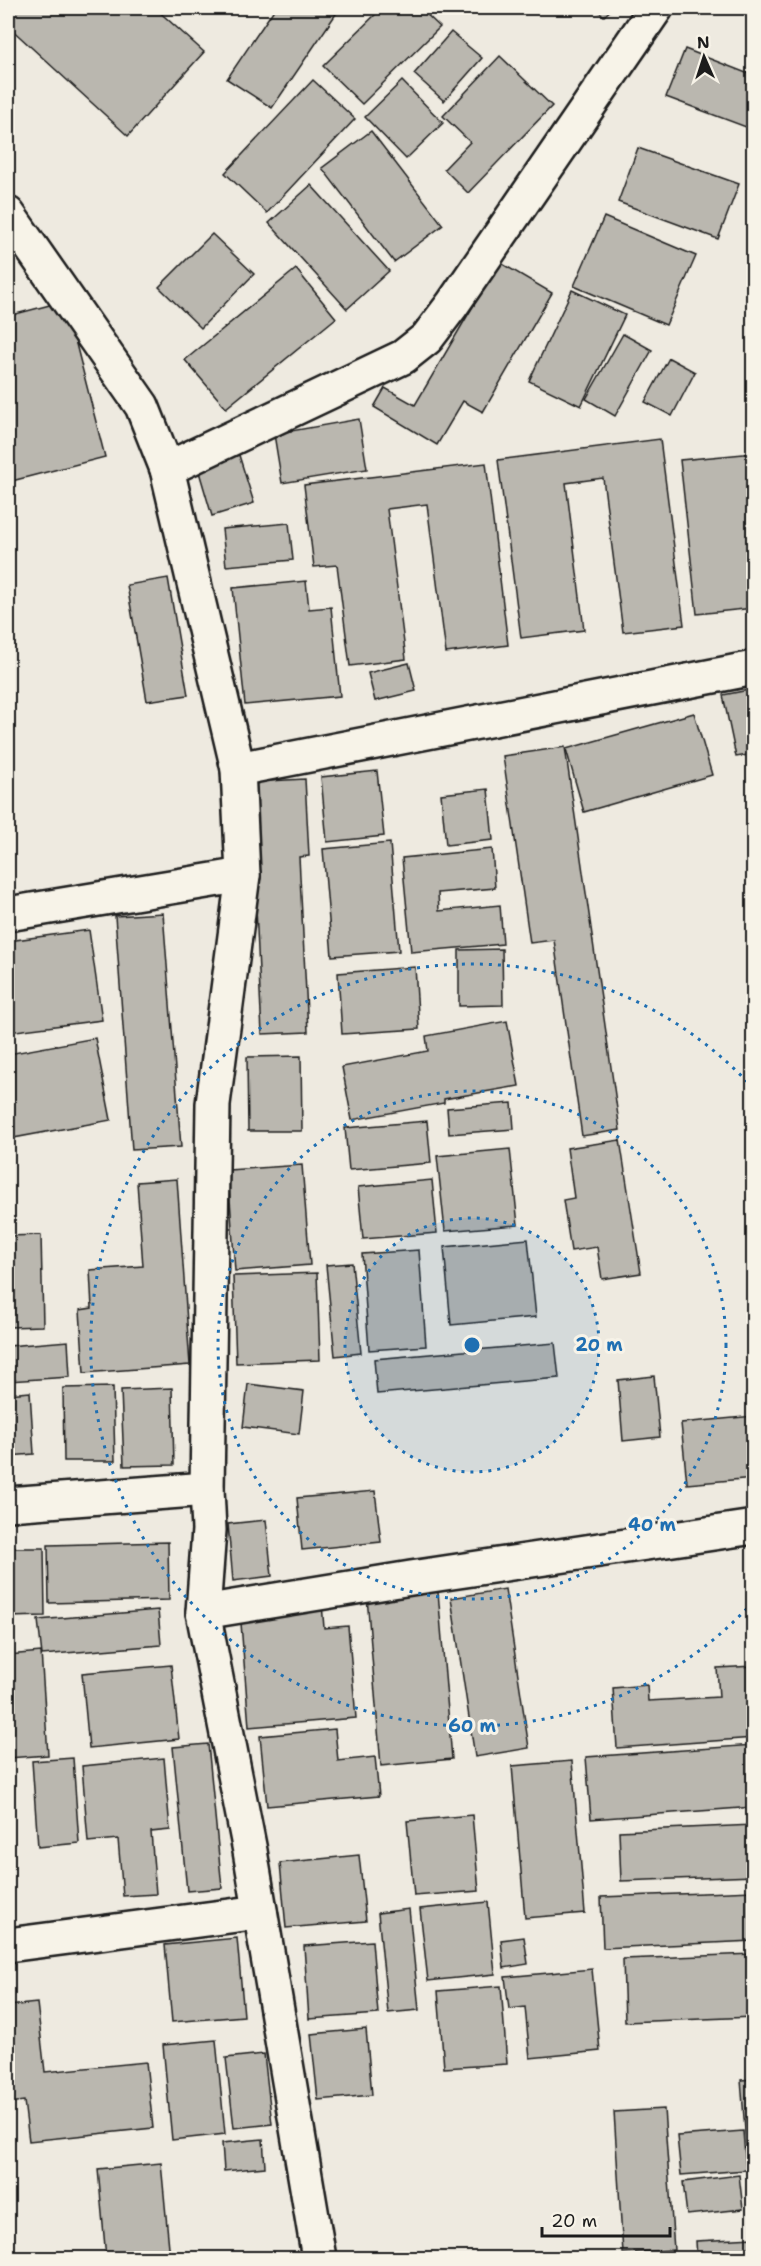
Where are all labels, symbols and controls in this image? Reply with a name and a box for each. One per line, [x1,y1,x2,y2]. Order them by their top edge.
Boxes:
north arrow [674,27,734,87]
text: N [696,32,710,53]
text: 20 m [575,1333,623,1357]
centre of rings [462,1335,482,1355]
text: 40 m [628,1513,676,1537]
text: 60 m [448,1714,496,1738]
scale bar [542,2200,670,2238]
text: 20 m [551,2209,597,2233]

